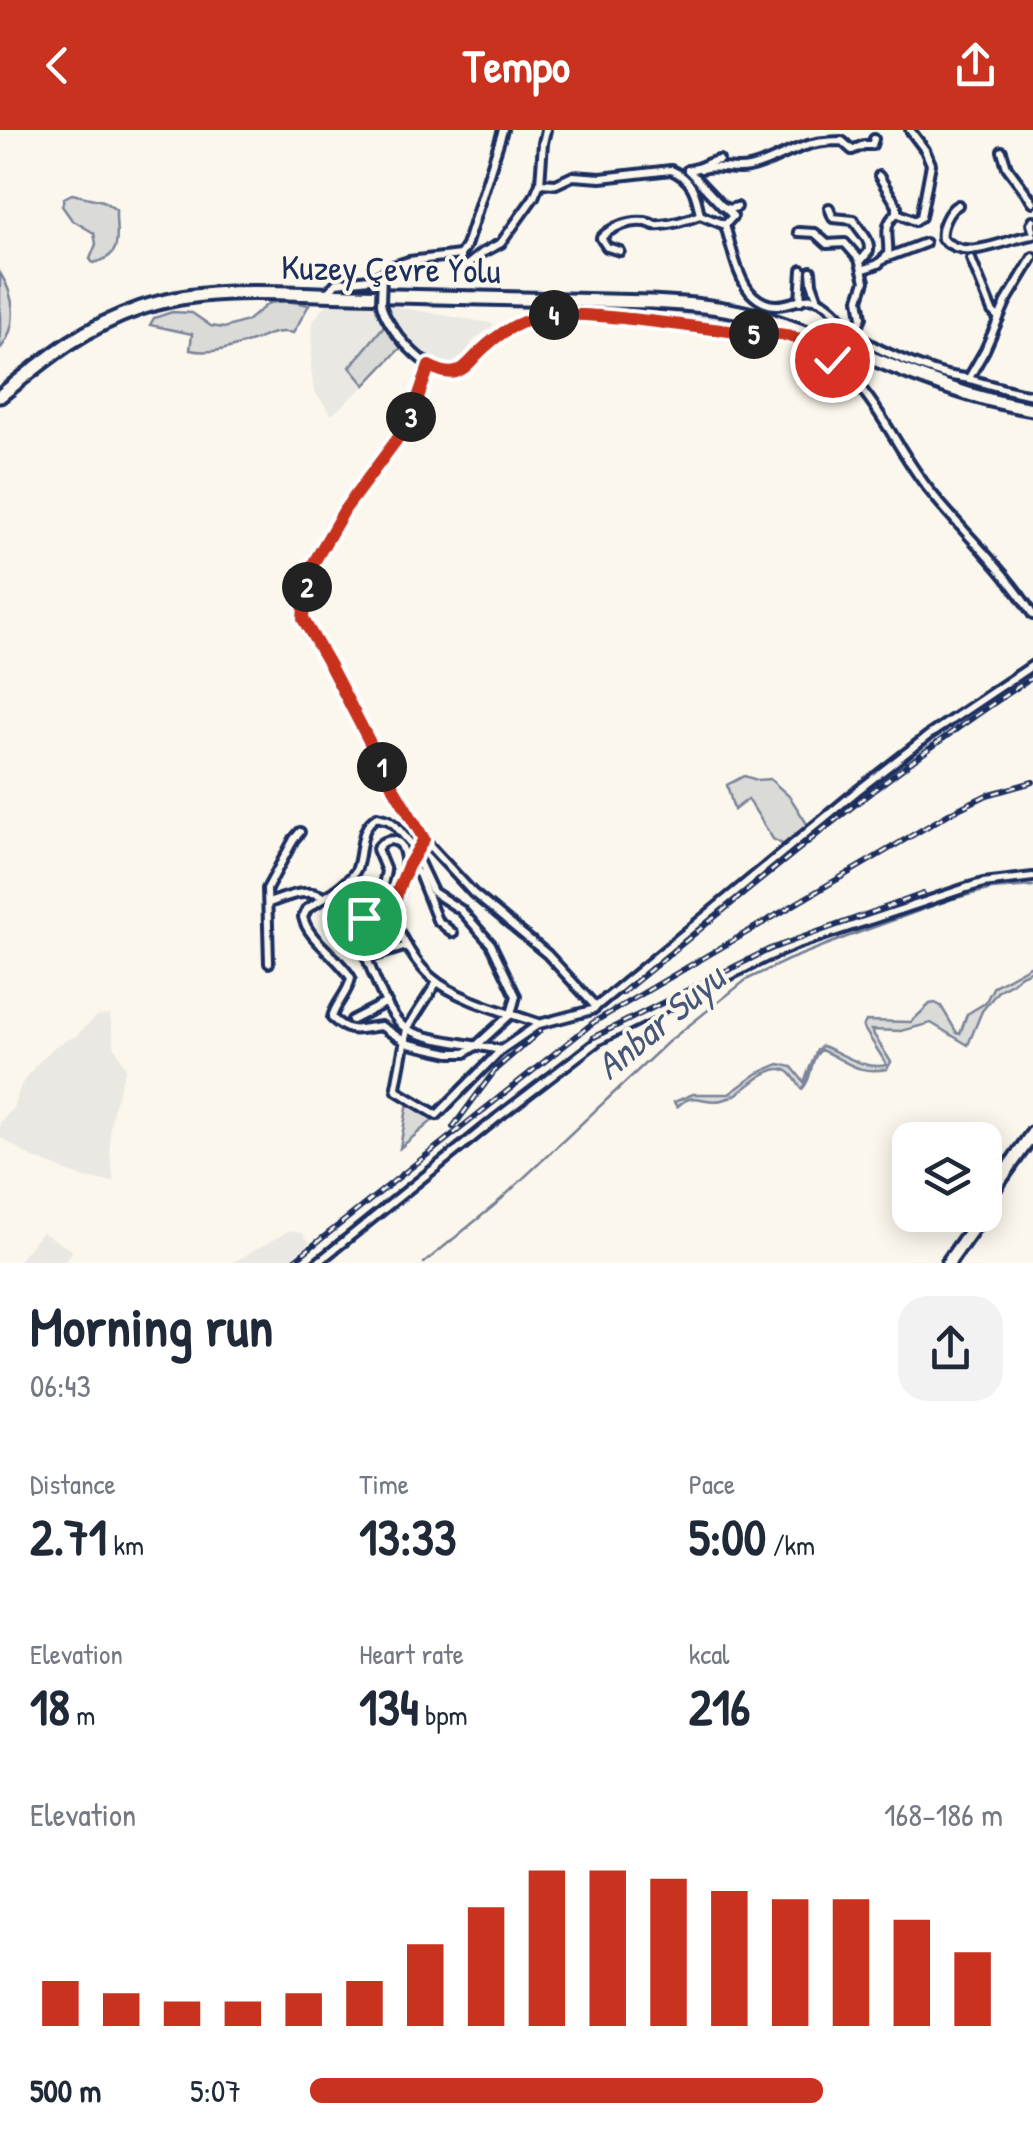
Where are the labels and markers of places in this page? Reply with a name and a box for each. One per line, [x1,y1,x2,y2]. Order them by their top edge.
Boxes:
pin: 4 [529,290,579,340]
pin: 5 [729,309,779,359]
pin [790,318,875,403]
pin: 3 [386,392,436,442]
pin: 2 [282,562,332,612]
pin: 1 [357,742,407,792]
pin [322,876,407,961]

